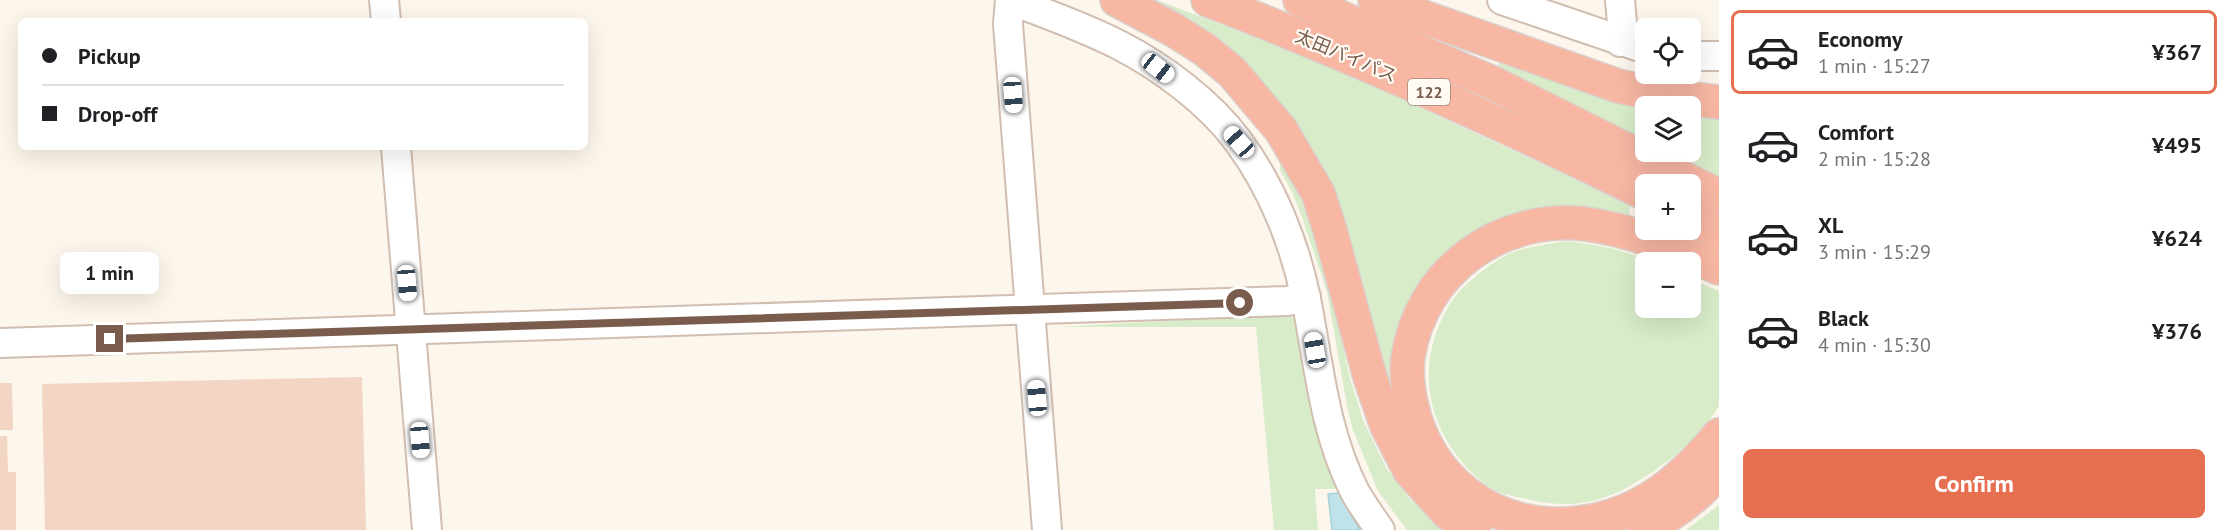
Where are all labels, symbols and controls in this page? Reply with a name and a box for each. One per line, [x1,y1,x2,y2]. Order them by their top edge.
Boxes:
map controls [1635,18,1701,318]
button: locate [1635,18,1701,84]
street label: 太田バイパス [1292,24,1400,87]
icon: car [1746,25,1800,79]
text: Economy [1818,25,1902,53]
text: ¥367 [2152,38,2202,66]
text: Pickup [78,42,141,70]
car [1138,50,1178,86]
text: 1 min · 15:27 [1818,53,1931,79]
car [1003,76,1023,114]
road number: 122 [1408,79,1450,105]
button: layers [1635,96,1701,162]
text: Drop-off [78,100,157,128]
icon: car [1746,118,1800,172]
text: Comfort [1818,118,1894,146]
car [1220,123,1258,161]
text: ¥495 [2152,131,2202,159]
text: 2 min · 15:28 [1818,146,1931,172]
button: + [1635,174,1701,240]
icon: car [1746,211,1800,265]
text: XL [1818,211,1843,239]
text: ¥624 [2152,224,2202,252]
text: 3 min · 15:29 [1818,239,1931,265]
callout: 1 min [60,252,160,294]
button: − [1635,252,1701,318]
text: 1 min [85,260,134,286]
car [396,264,418,302]
route start [1226,289,1253,316]
icon: car [1746,304,1800,358]
text: Black [1818,304,1869,332]
text: ¥376 [2152,317,2202,345]
route end [96,325,123,352]
car [1303,331,1327,369]
text: 4 min · 15:30 [1818,332,1931,358]
car [1026,379,1048,417]
car [409,421,431,459]
button: Confirm [1743,449,2205,518]

